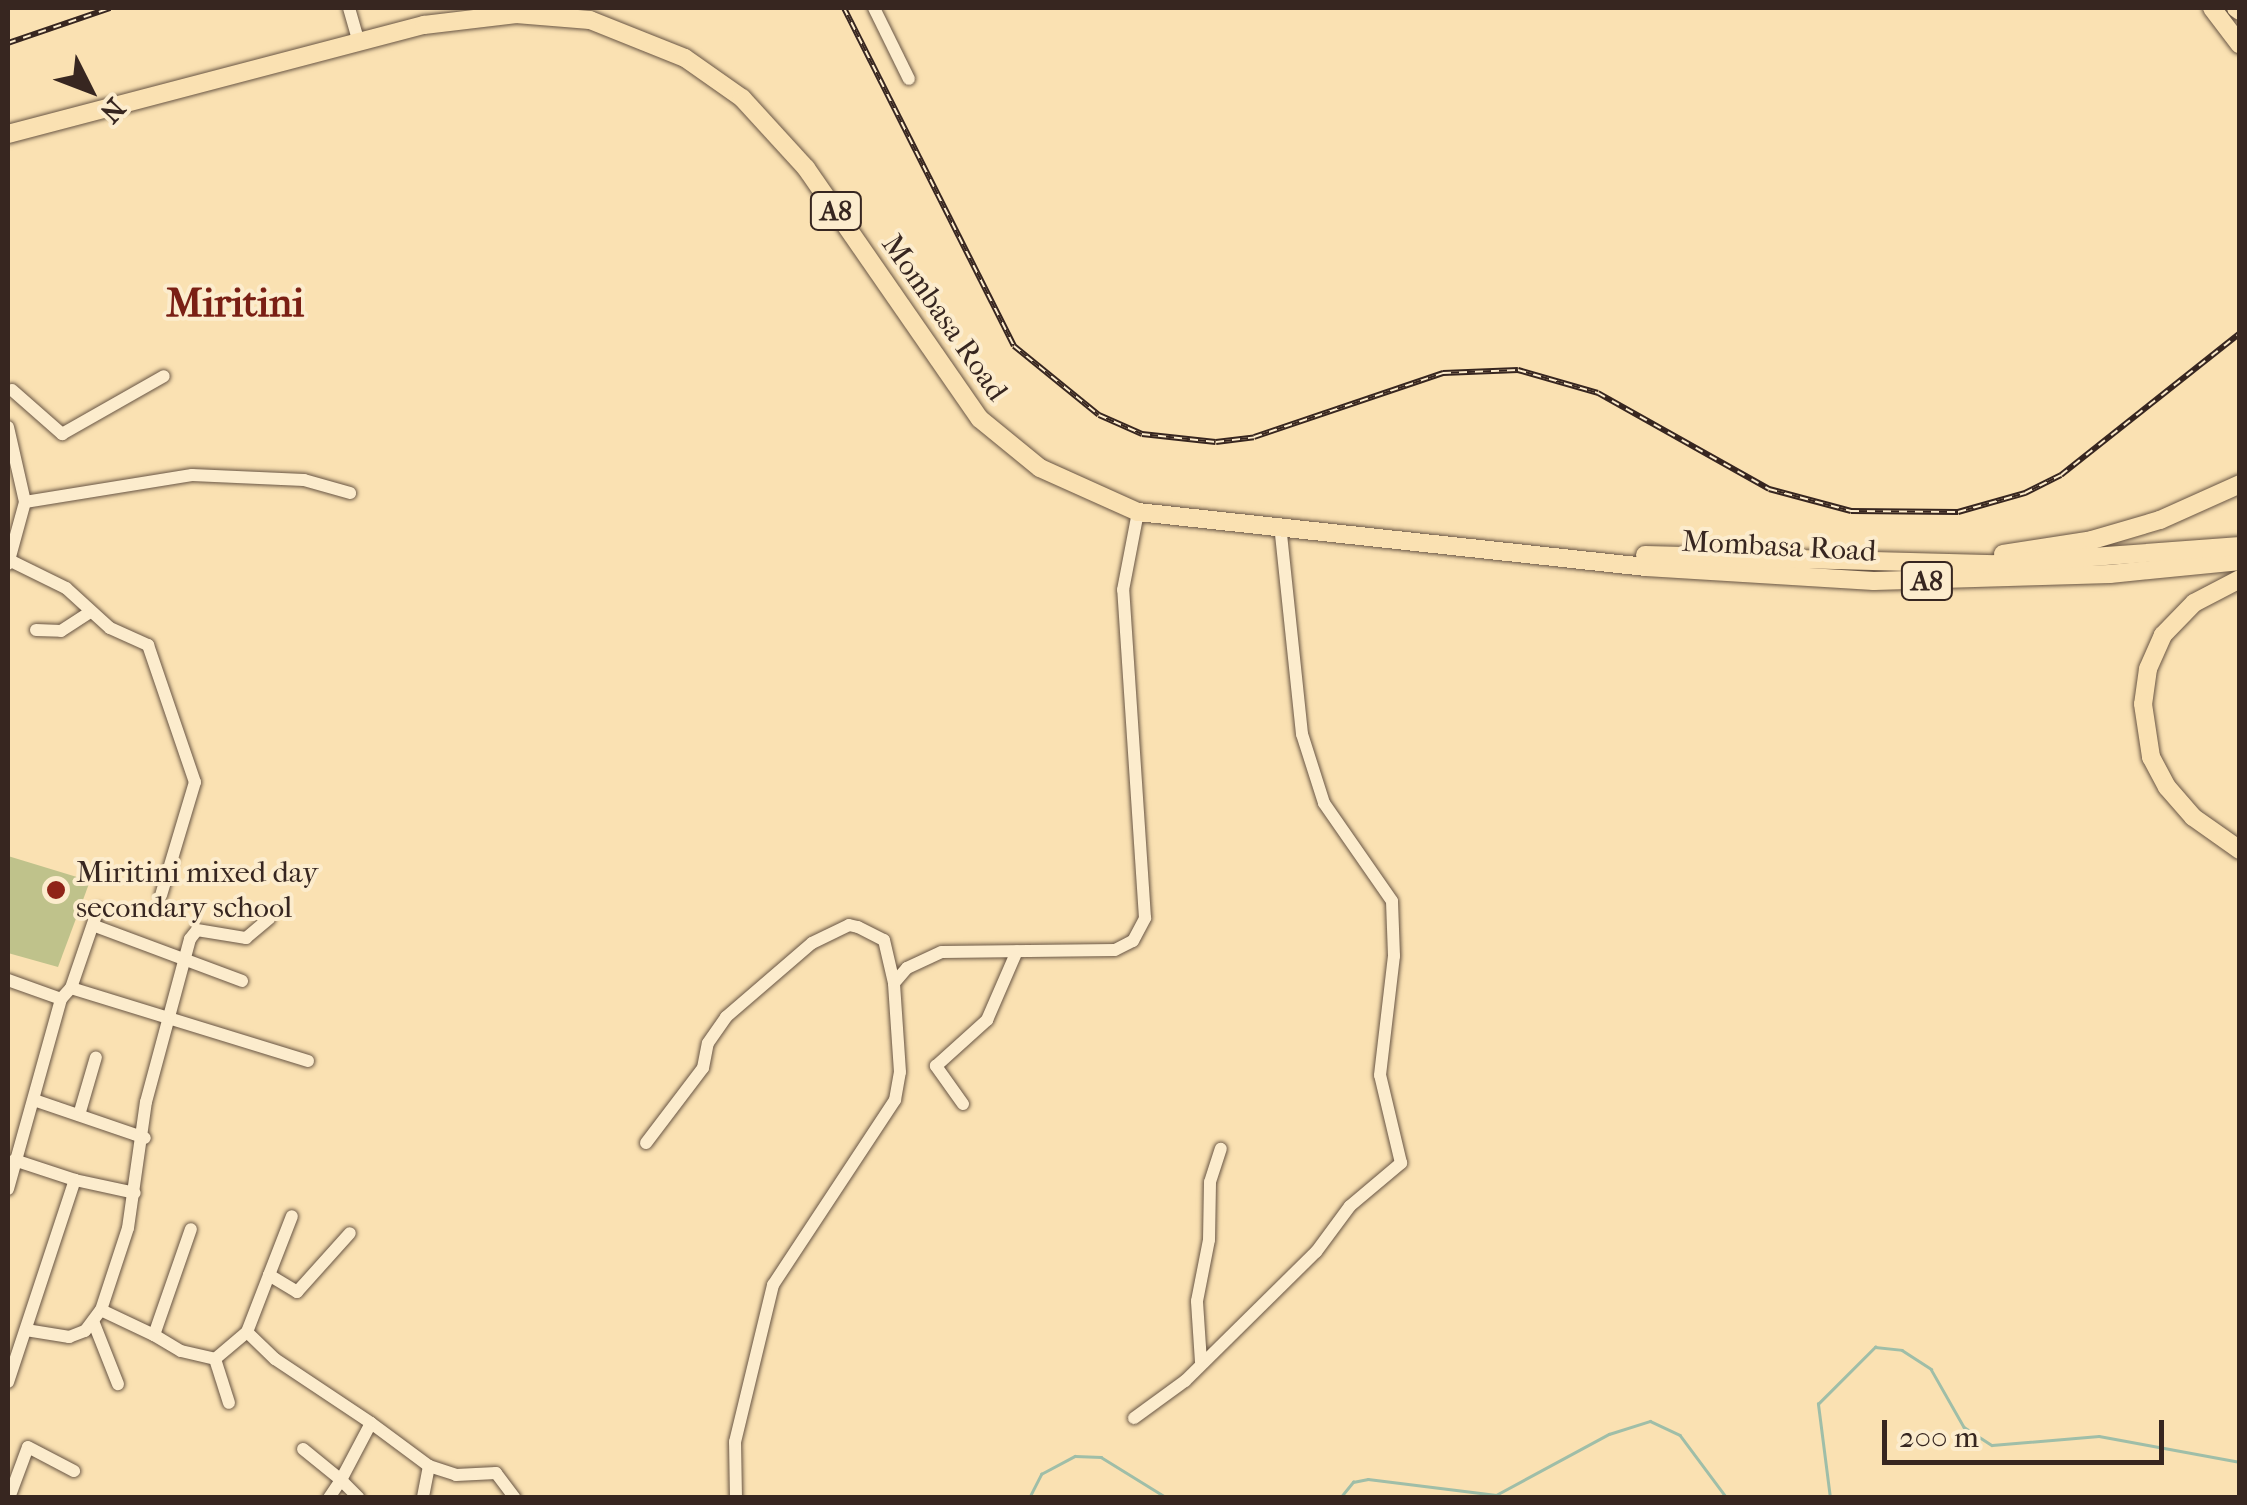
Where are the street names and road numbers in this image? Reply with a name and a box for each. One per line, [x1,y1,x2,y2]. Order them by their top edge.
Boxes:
road number: A8 [808,188,864,234]
street label: Mombasa Road [873,228,1015,408]
street label: Mombasa Road [1681,524,1877,570]
road number: A8 [1900,558,1954,604]

